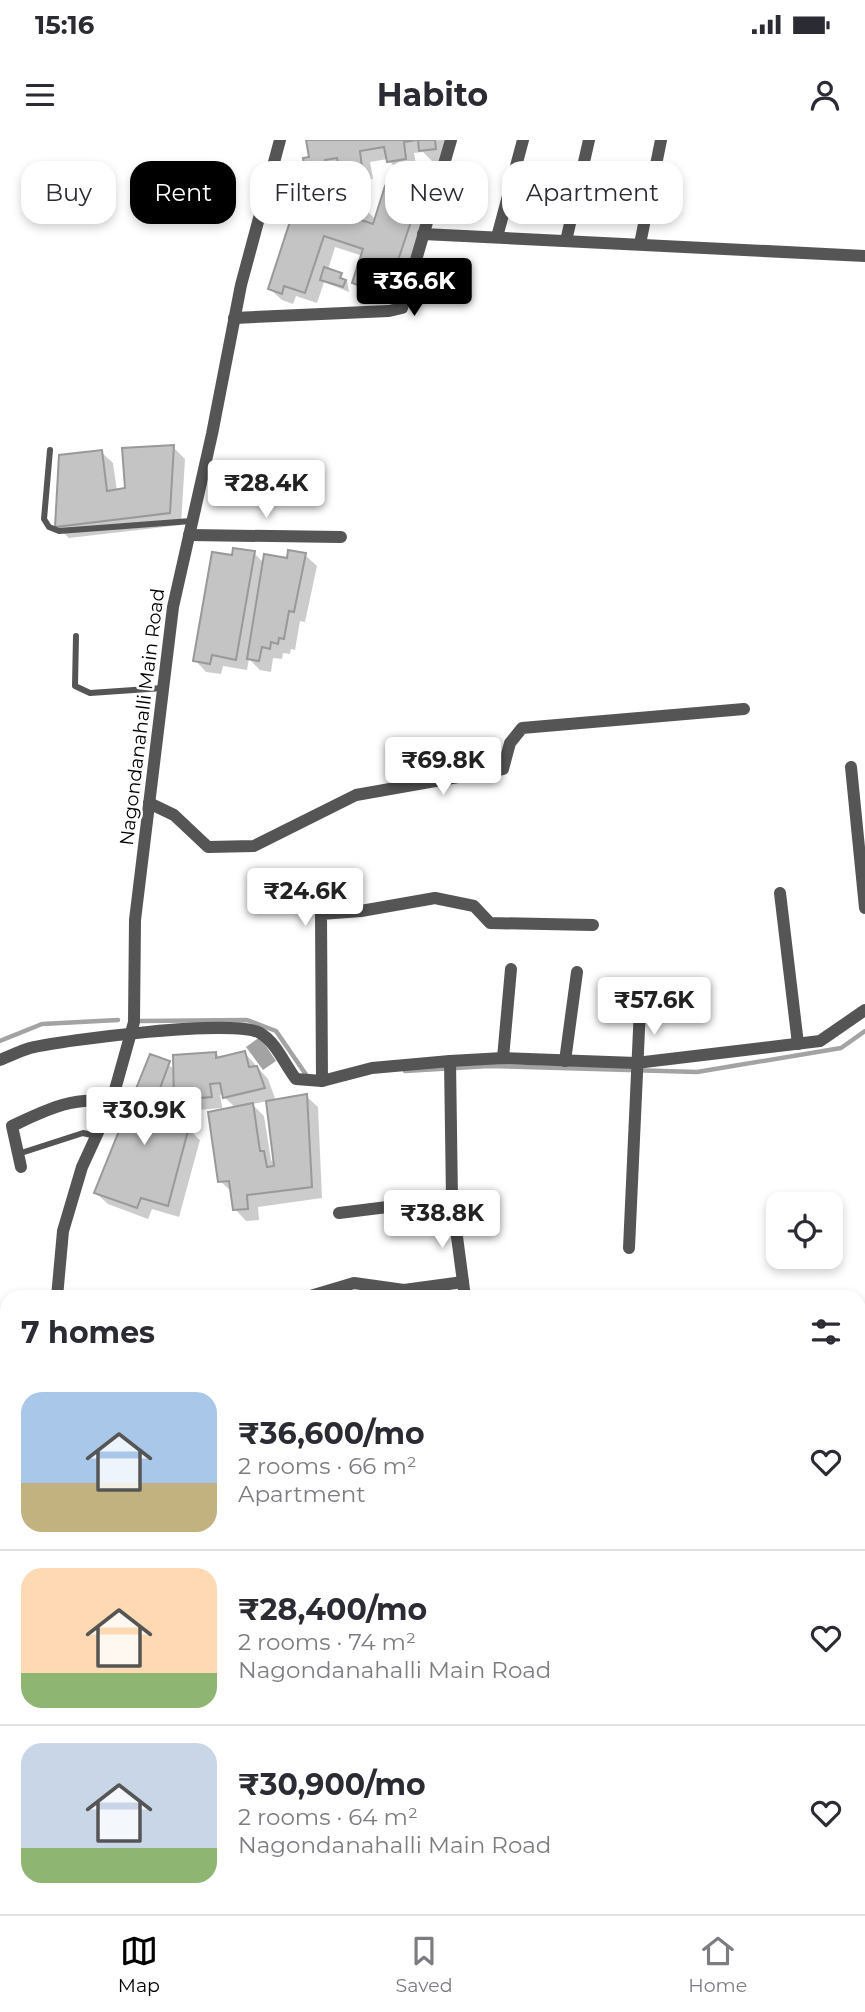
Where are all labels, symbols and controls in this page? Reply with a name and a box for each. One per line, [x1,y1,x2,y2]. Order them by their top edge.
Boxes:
text: 15:16 [35,9,94,41]
text: Habito [377,75,488,114]
icon: menu [21,76,59,114]
icon: person [806,76,844,114]
chip: Buy [21,161,116,224]
chip: Rent [130,161,236,224]
chip: Filters [250,161,371,224]
chip: New [385,161,488,224]
chip: Apartment [502,161,683,224]
pin: ₹36.6K [357,258,471,318]
text: ₹36.6K [373,267,455,295]
pin: ₹28.4K [209,460,323,520]
text: ₹28.4K [224,469,308,497]
street label: Nagondanahalli Main Road [115,587,169,847]
pin: ₹69.8K [386,738,500,797]
text: ₹69.8K [401,746,485,774]
pin: ₹24.6K [248,868,362,928]
text: ₹24.6K [263,877,347,905]
pin: ₹57.6K [597,978,711,1037]
text: ₹57.6K [614,986,694,1014]
pin: ₹30.9K [87,1088,201,1147]
text: ₹30.9K [102,1096,186,1124]
pin: ₹38.8K [385,1190,499,1250]
map controls [766,1192,843,1269]
button: locate [766,1192,843,1269]
text: ₹38.8K [400,1199,484,1227]
icon: filters [807,1313,845,1351]
text: 7 homes [21,1314,155,1351]
text: ₹36,600/mo [238,1415,425,1452]
icon: home [77,1420,161,1504]
icon: heart [807,1443,845,1481]
text: 2 rooms · 66 m² [238,1452,417,1480]
text: Apartment [238,1480,366,1508]
text: ₹28,400/mo [238,1591,427,1628]
icon: home [77,1596,161,1680]
icon: heart [807,1619,845,1657]
text: 2 rooms · 74 m² [238,1628,416,1656]
text: Nagondanahalli Main Road [238,1656,551,1684]
text: ₹30,900/mo [238,1766,426,1803]
icon: home [77,1771,161,1855]
icon: heart [807,1794,845,1832]
text: 2 rooms · 64 m² [238,1803,418,1831]
text: Nagondanahalli Main Road [238,1831,551,1859]
tab: Map [118,1932,160,1997]
tab: Saved [396,1932,453,1997]
tab: Home [688,1932,747,1997]

